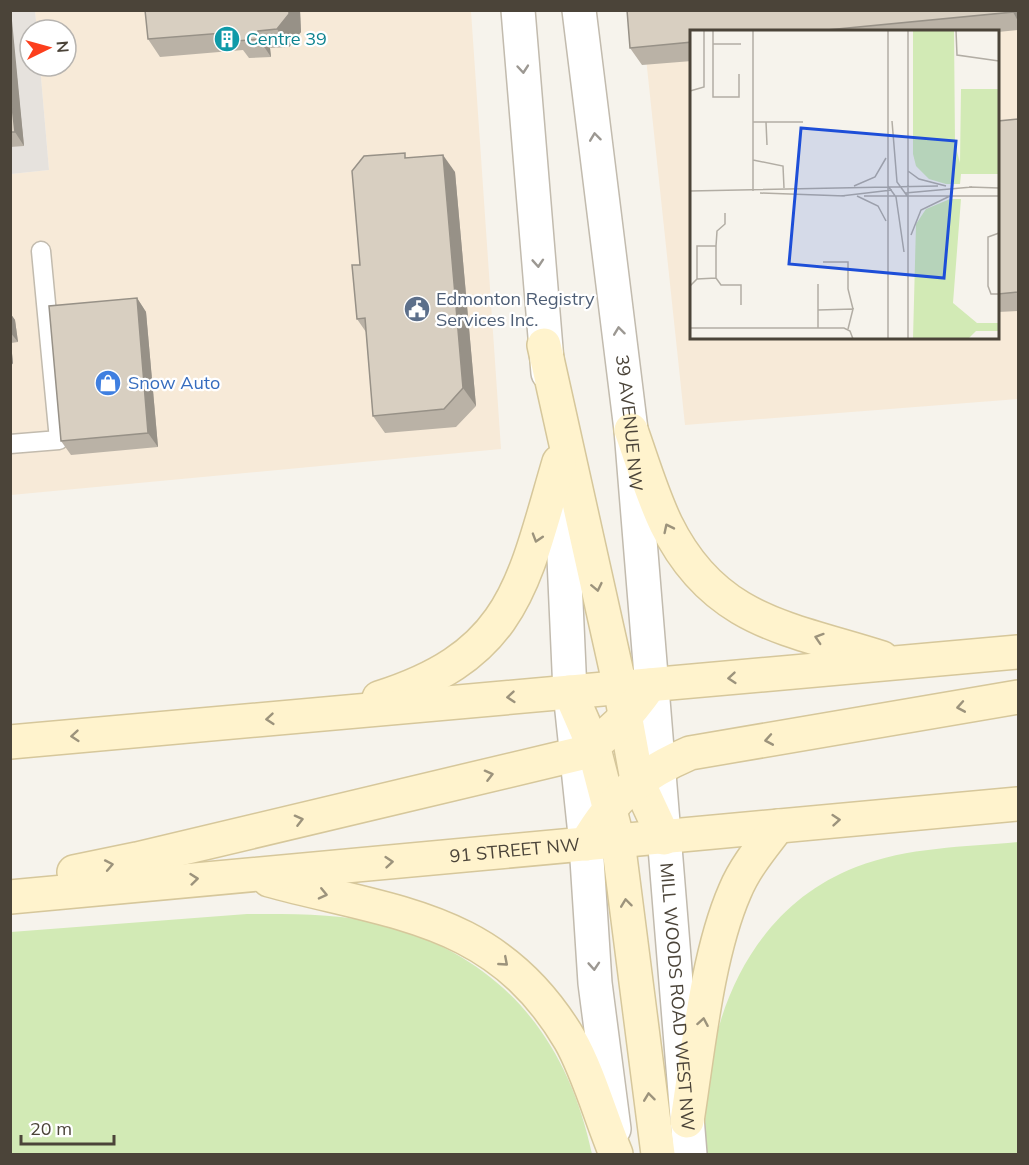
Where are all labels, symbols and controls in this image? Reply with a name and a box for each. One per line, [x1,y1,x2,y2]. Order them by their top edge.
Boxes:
north arrow [18,18,78,78]
building icon: Centre 39 [212,24,242,54]
place label: Centre 39 [246,27,327,50]
inset map [690,30,999,339]
text: N [52,40,73,54]
one-way arrow [516,64,529,73]
one-way arrow [589,132,601,142]
one-way arrow [531,259,544,268]
place label: Edmonton Registry Services Inc. [436,287,595,331]
public building icon: Edmonton Registry Services Inc. [402,294,432,324]
one-way arrow [613,326,625,335]
street label: 39 AVENUE NW [611,353,648,492]
shop icon: Snow Auto [93,368,123,398]
place label: Snow Auto [128,371,220,394]
one-way arrow [664,523,676,534]
one-way arrow [532,532,544,543]
one-way arrow [590,581,603,591]
one-way arrow [814,633,825,645]
one-way arrow [728,671,737,684]
one-way arrow [507,690,516,703]
one-way arrow [956,700,966,712]
one-way arrow [265,712,274,725]
one-way arrow [71,729,80,742]
one-way arrow [764,733,773,745]
one-way arrow [483,769,493,782]
one-way arrow [832,814,841,827]
one-way arrow [294,815,304,828]
street label: 91 STREET NW [449,832,581,867]
one-way arrow [384,855,393,868]
one-way arrow [104,859,114,872]
street label: MILL WOODS ROAD WEST NW [655,862,700,1132]
one-way arrow [190,873,199,886]
one-way arrow [318,887,328,900]
one-way arrow [620,899,633,908]
one-way arrow [497,955,508,966]
one-way arrow [587,961,600,970]
one-way arrow [696,1017,709,1027]
one-way arrow [643,1092,656,1101]
scale bar [21,1108,114,1146]
text: 20 m [30,1117,72,1140]

